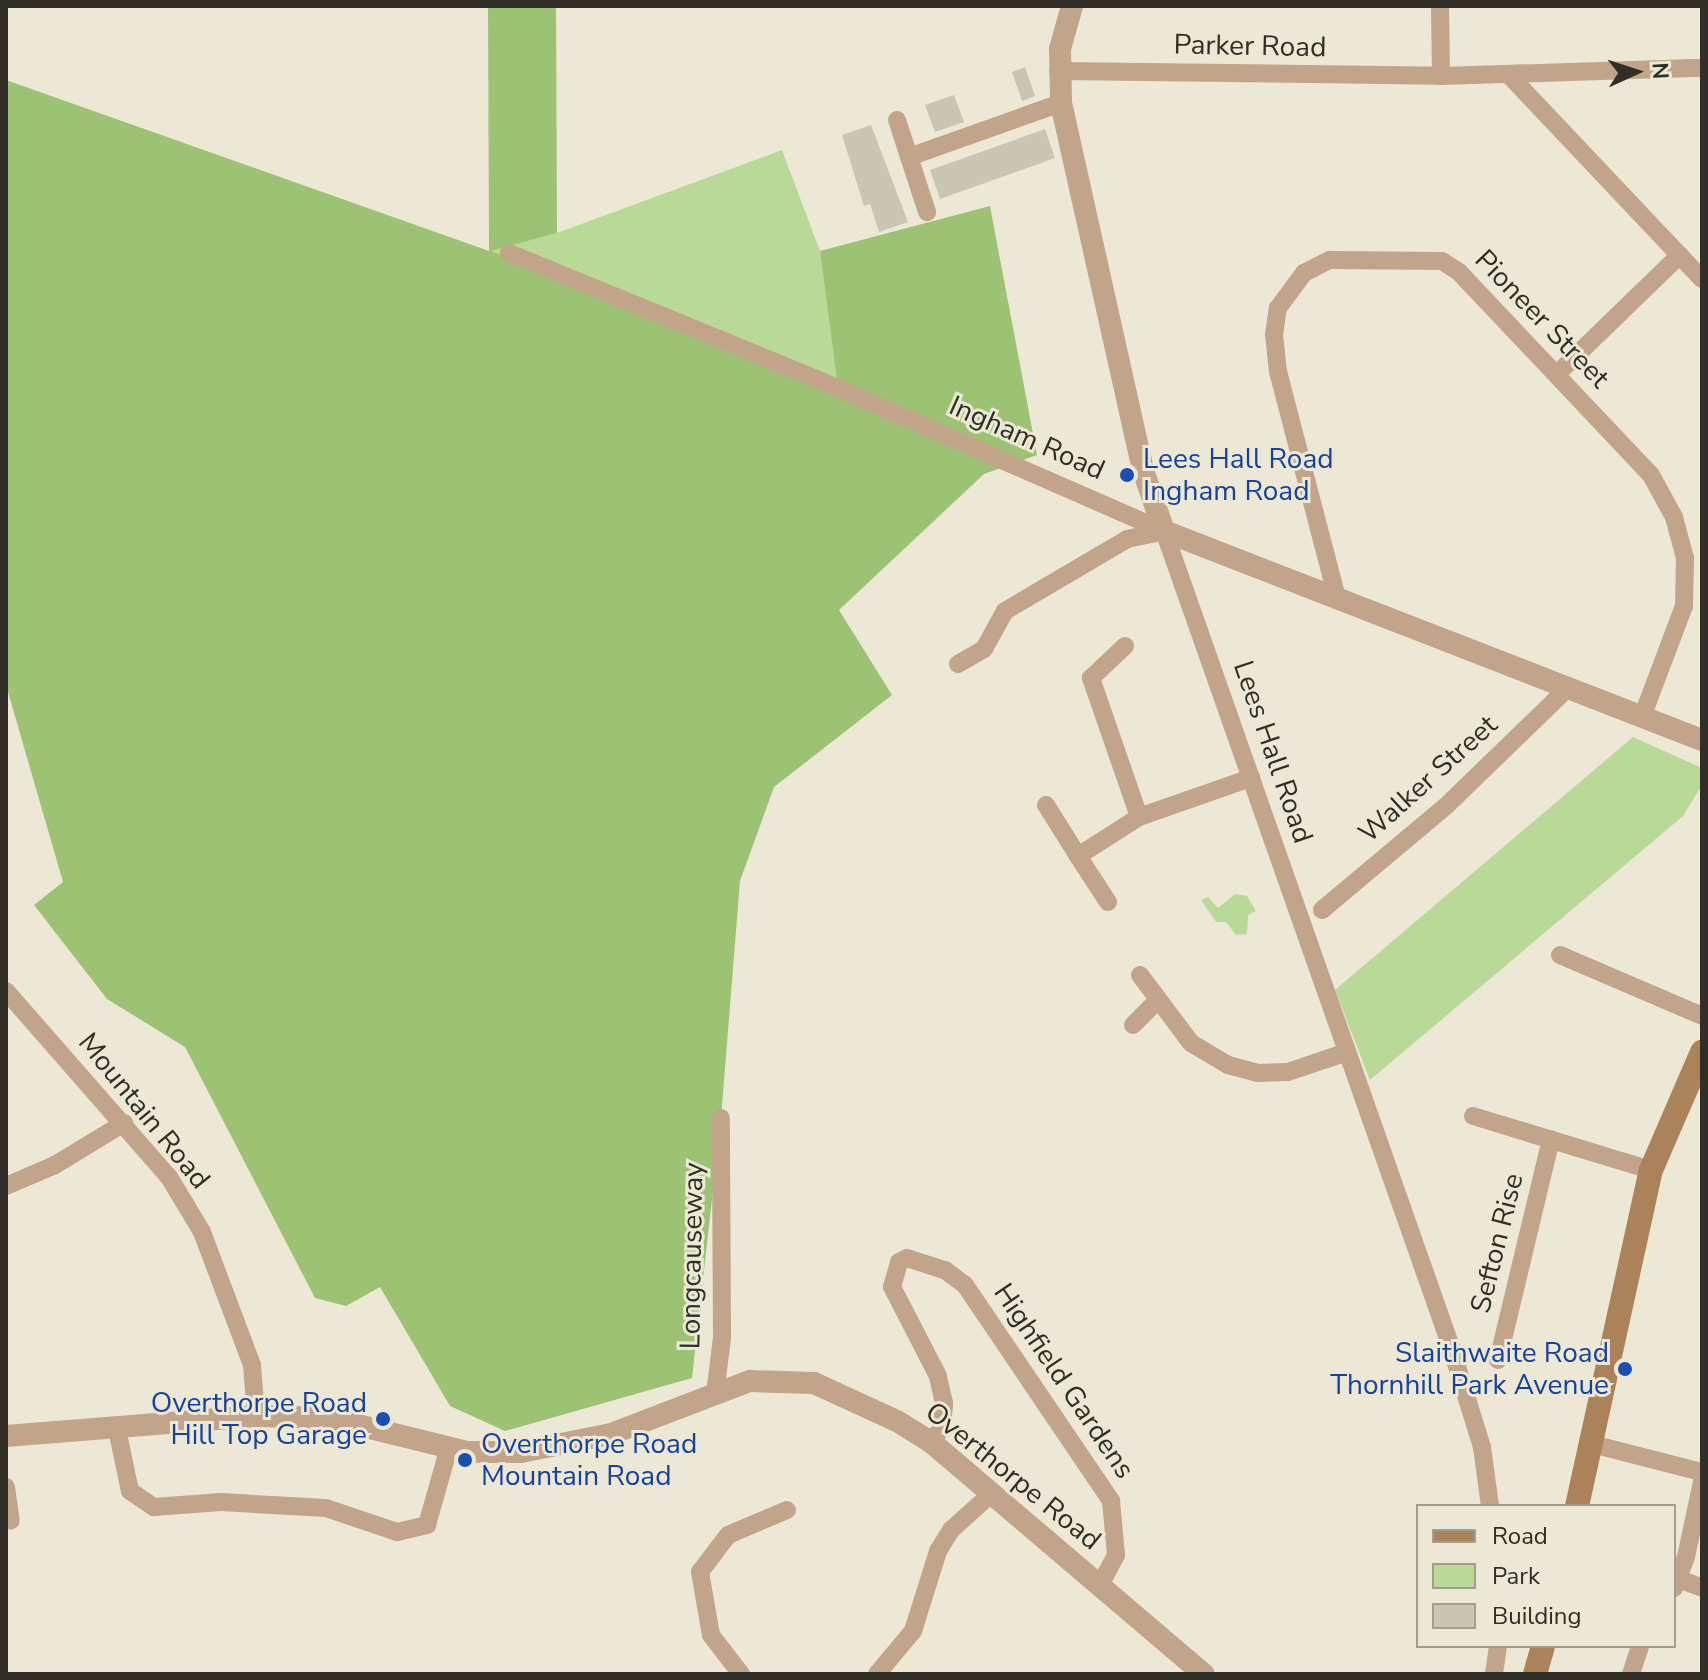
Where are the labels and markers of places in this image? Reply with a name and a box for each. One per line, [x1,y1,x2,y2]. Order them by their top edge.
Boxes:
place label: Lees Hall Road Ingham Road [1143,442,1334,508]
marker: Lees Hall Road Ingham Road [1118,466,1136,484]
place label: Slaithwaite Road Thornhill Park Avenue [1330,1336,1609,1402]
marker: Slaithwaite Road Thornhill Park Avenue [1616,1360,1634,1378]
place label: Overthorpe Road Hill Top Garage [151,1386,367,1452]
marker: Overthorpe Road Hill Top Garage [374,1410,392,1428]
place label: Overthorpe Road Mountain Road [481,1427,697,1493]
marker: Overthorpe Road Mountain Road [456,1451,474,1469]

